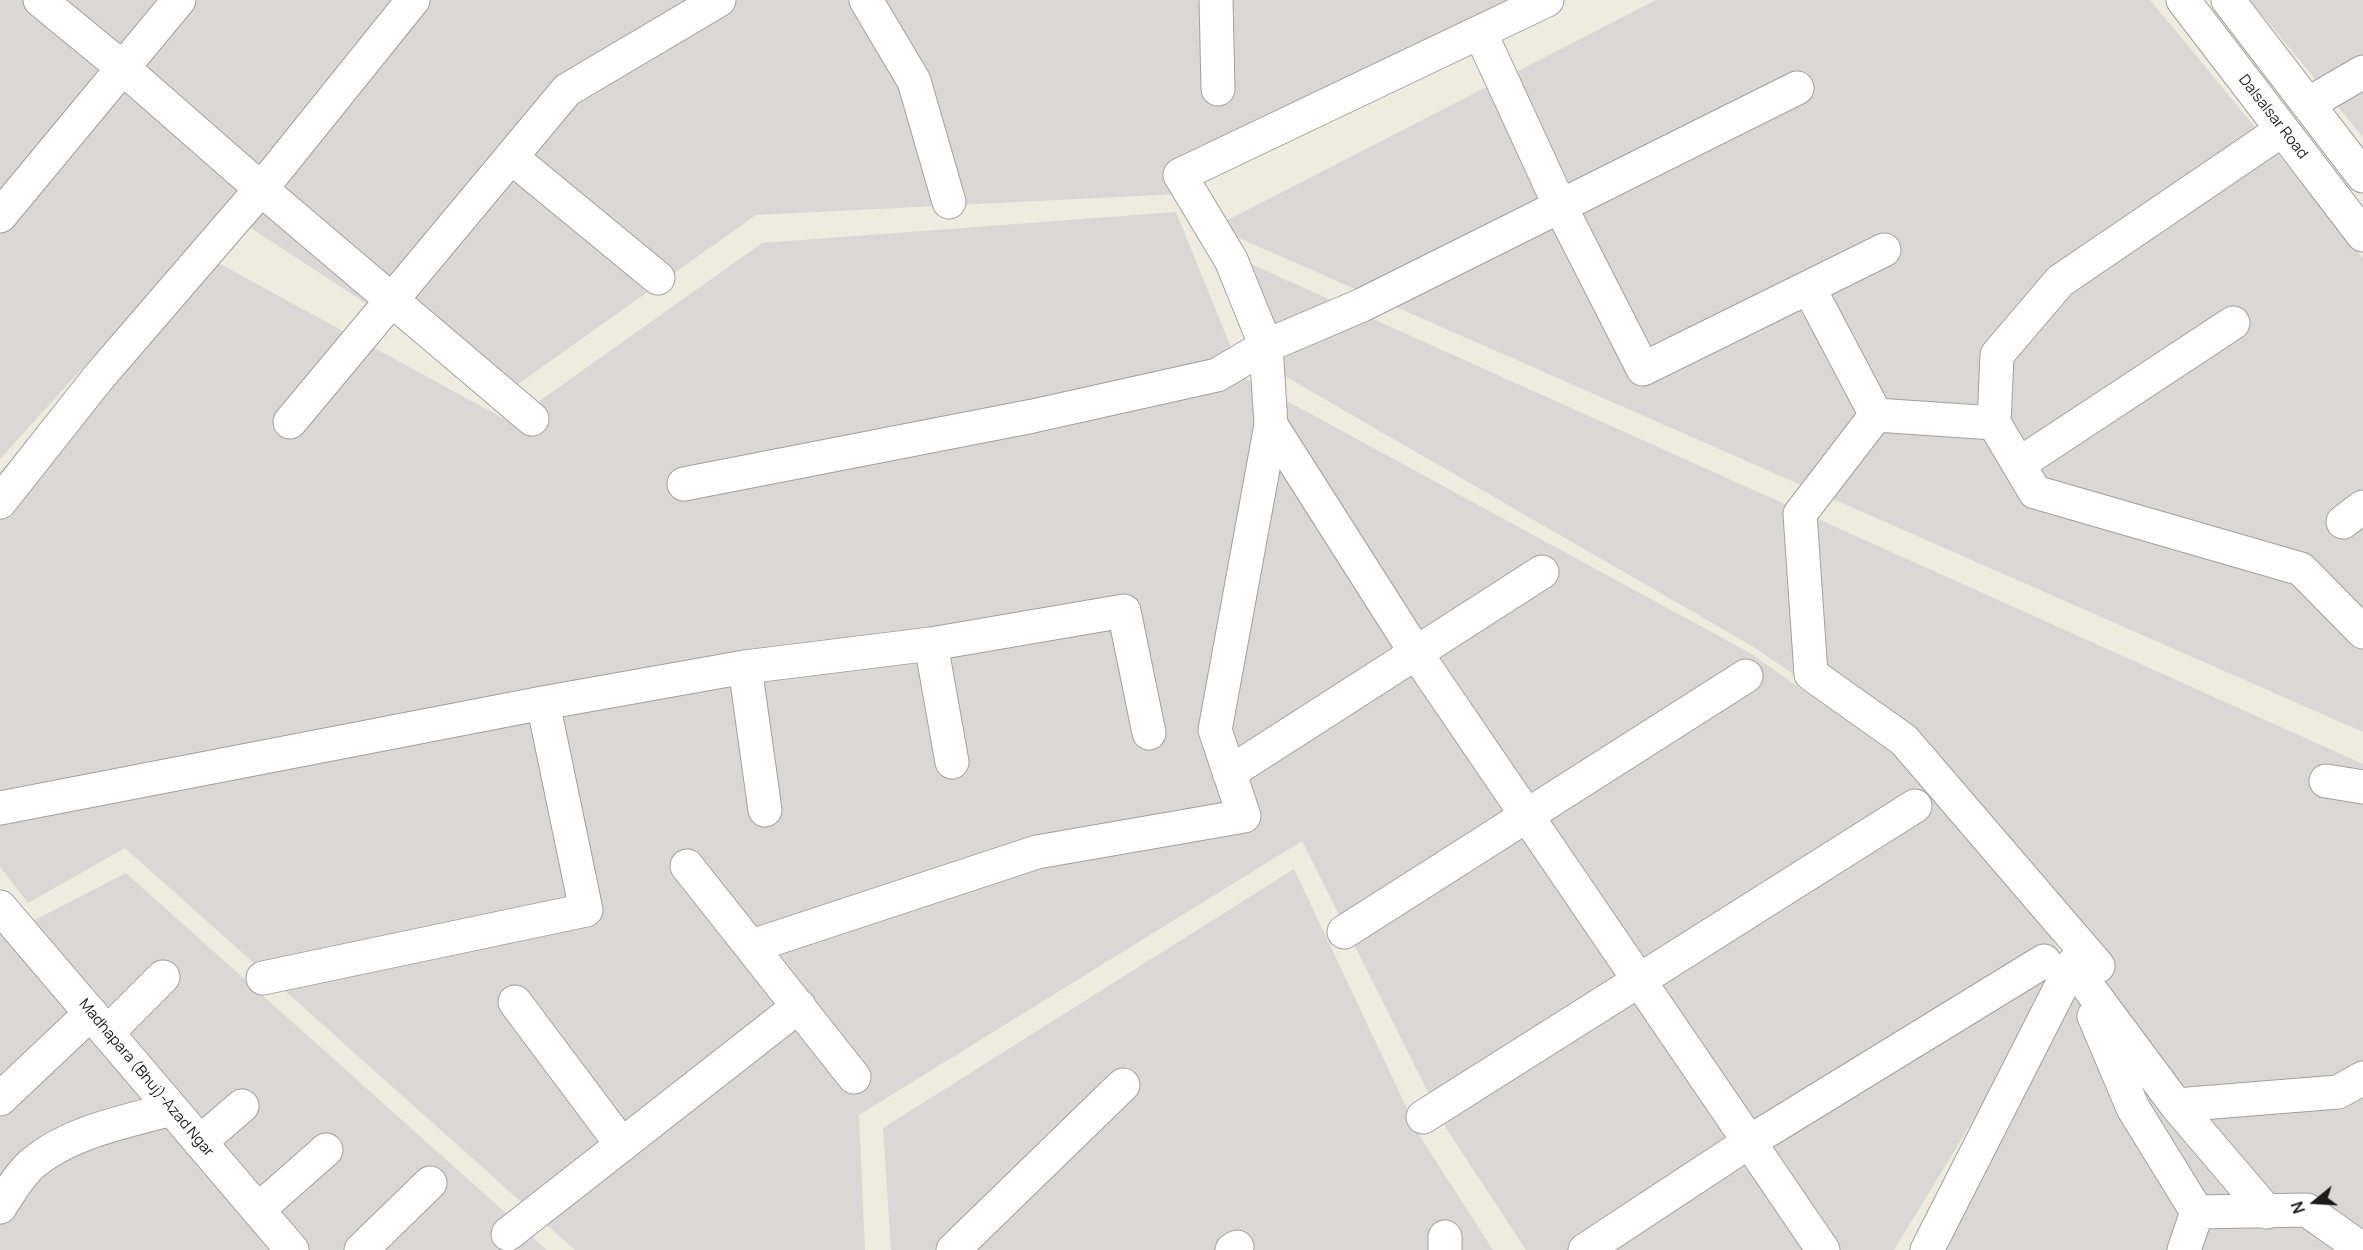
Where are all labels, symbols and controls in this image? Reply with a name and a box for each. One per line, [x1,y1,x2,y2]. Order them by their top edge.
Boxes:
street label: Dalsalsar Road [2235,71,2311,163]
street label: Madhapara (Bhuj)-Azad Ngar [75,995,217,1161]
north arrow [2285,1172,2345,1232]
text: N [2286,1199,2310,1216]

